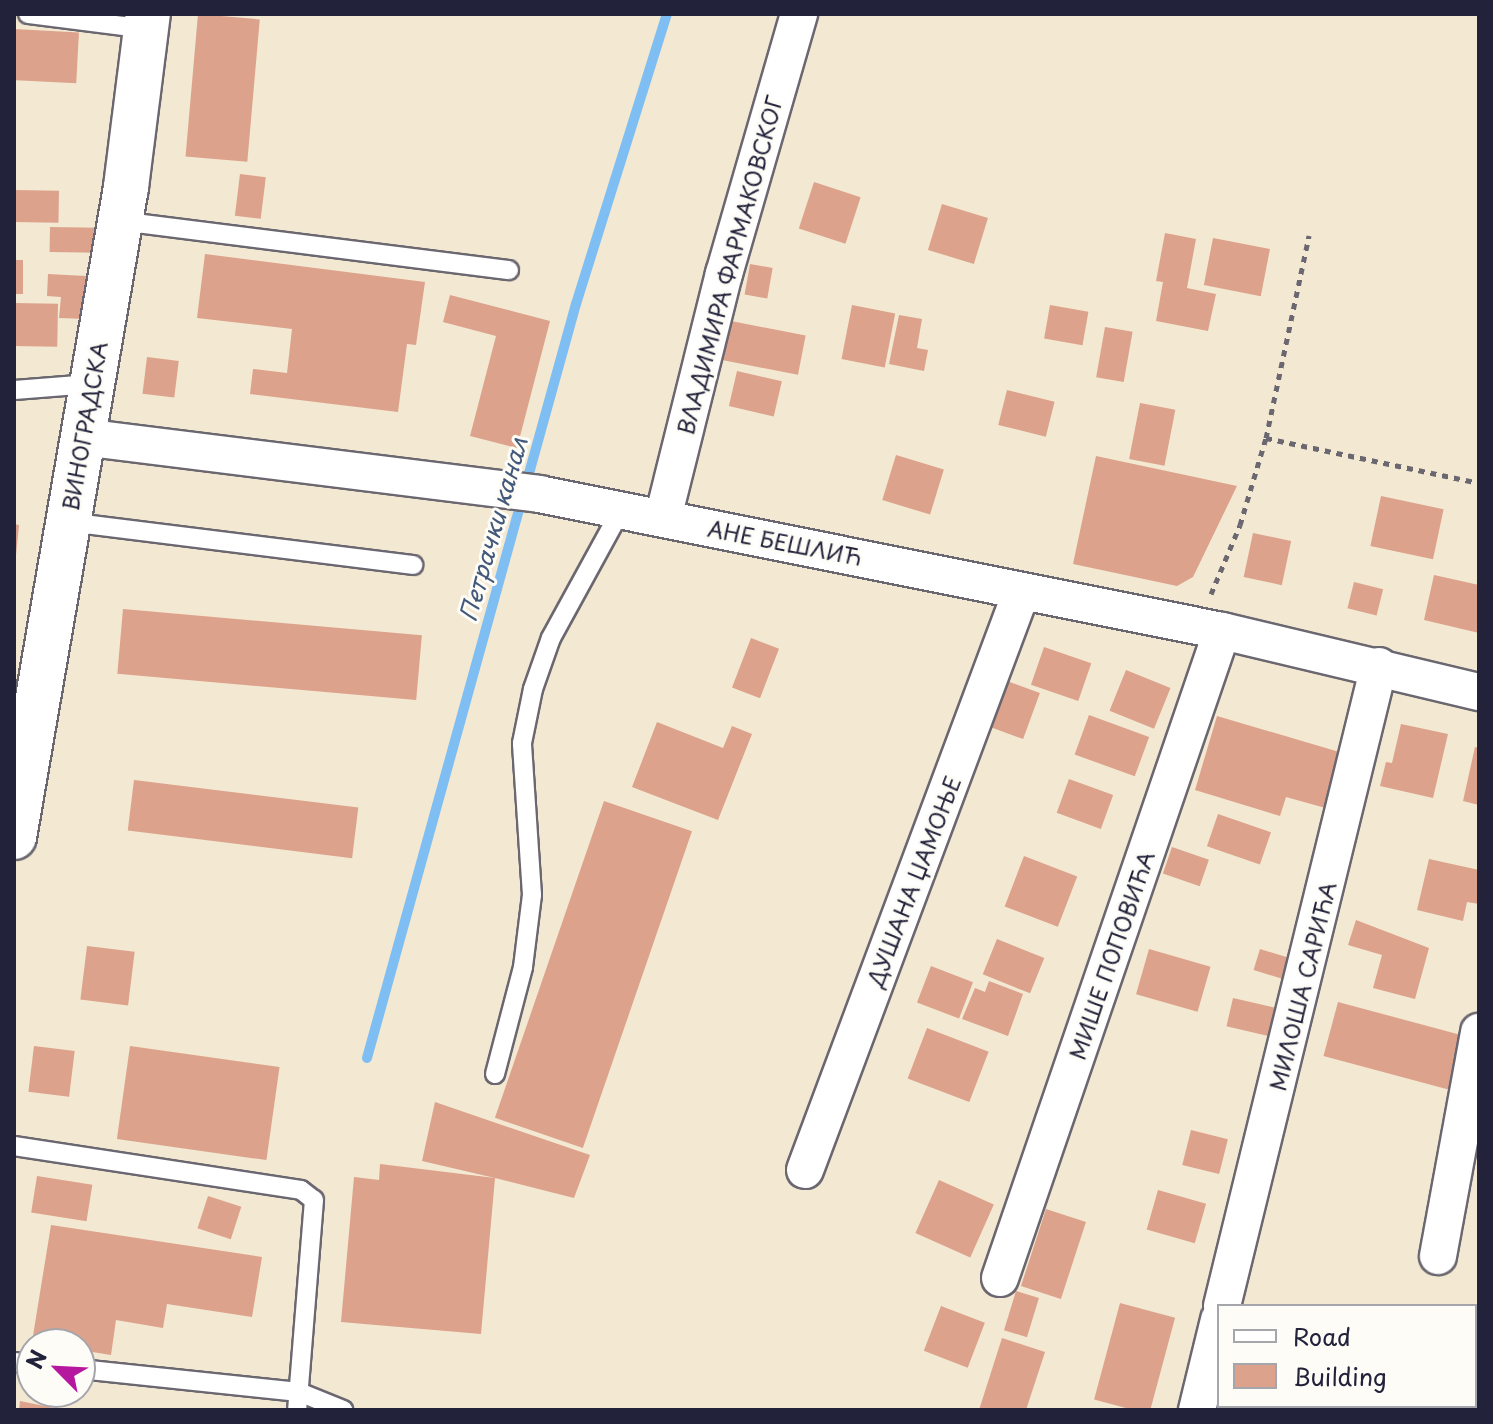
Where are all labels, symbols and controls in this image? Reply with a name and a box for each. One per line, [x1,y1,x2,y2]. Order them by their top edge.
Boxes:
street label: ВЛАДИМИРА ФАРМАКОВСКОГ [671,92,787,438]
street label: ВИНОГРАДСКА [56,339,112,513]
water label: Петрачки канал [453,432,533,626]
street label: АНЕ БЕШЛИЋ [705,514,865,570]
street label: ДУШАНА ЏАМОЊЕ [861,772,965,990]
street label: МИШЕ ПОПОВИЋА [1063,847,1159,1063]
street label: МИЛОША САРИЋА [1263,878,1341,1094]
legend [1217,1304,1477,1408]
text: Road [1293,1318,1351,1354]
north arrow [16,1328,96,1408]
text: N [17,1344,54,1374]
text: Building [1293,1358,1387,1394]

